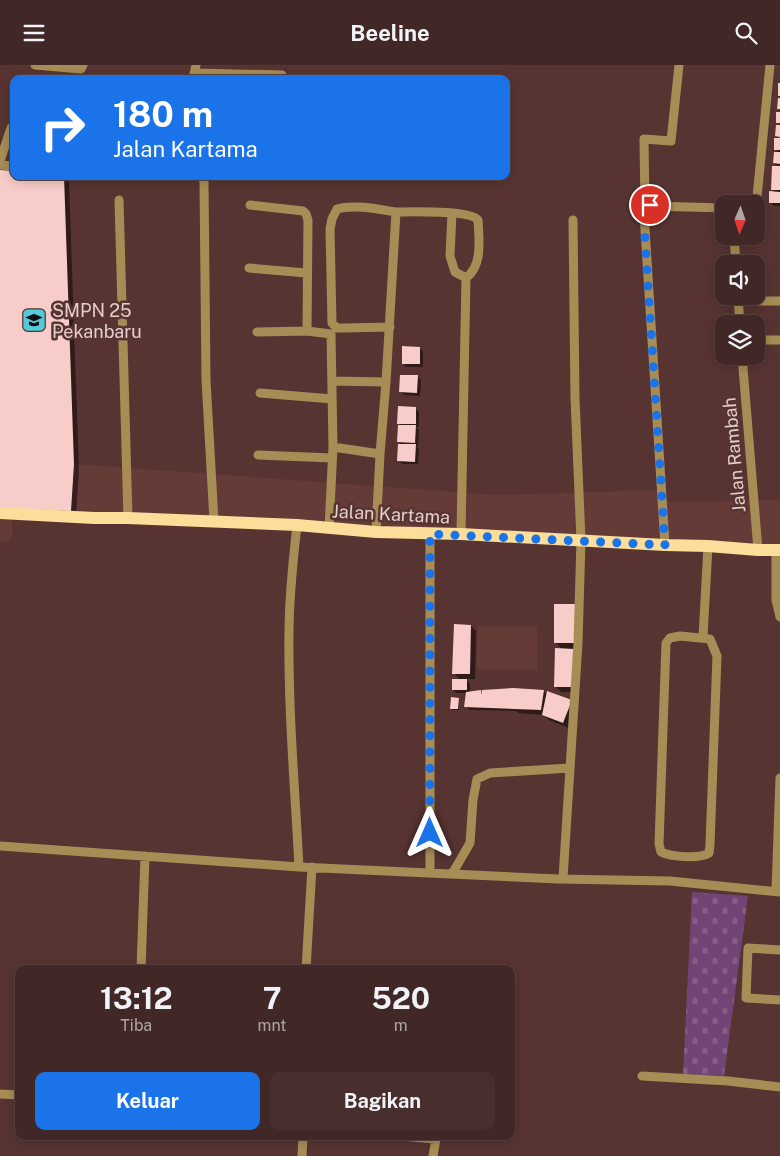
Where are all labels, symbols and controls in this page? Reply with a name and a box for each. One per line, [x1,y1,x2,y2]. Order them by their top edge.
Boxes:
icon: menu [20,19,48,47]
icon: search [732,19,760,47]
text: Beeline [350,20,430,46]
text: 180 m [113,94,213,135]
icon: right [30,95,95,160]
text: Jalan Kartama [113,136,258,162]
pin [629,184,671,226]
icon: arrive [636,191,664,219]
north arrow [715,195,765,245]
map controls [715,195,765,365]
button: sound [715,255,765,305]
place label: SMPN 25 Pekanbaru [52,300,142,342]
school or university icon: SMPN 25 Pekanbaru [21,307,47,333]
button: layers [715,315,765,365]
street label: Jalan Rambah [719,397,749,513]
street label: Jalan Kartama [331,500,451,528]
position arrow [403,806,455,858]
text: 13:12 [100,980,173,1016]
text: 7 [263,980,281,1016]
text: 520 [371,980,430,1016]
text: Tiba [120,1016,152,1035]
text: mnt [258,1016,287,1035]
text: m [394,1016,408,1035]
button: Keluar [35,1072,260,1130]
button: Bagikan [270,1072,495,1130]

